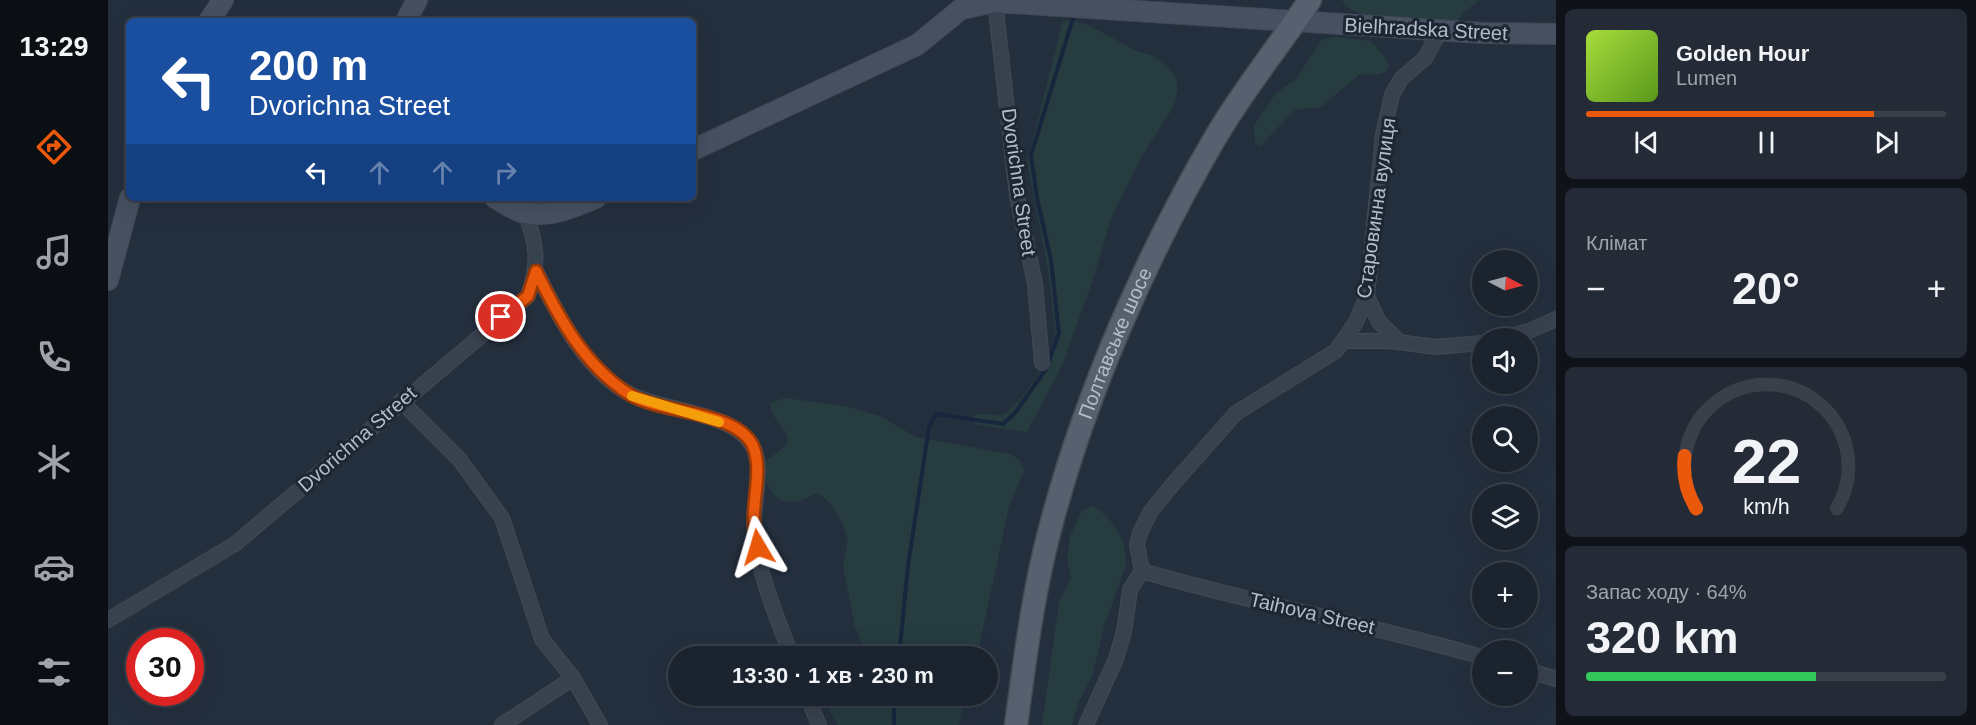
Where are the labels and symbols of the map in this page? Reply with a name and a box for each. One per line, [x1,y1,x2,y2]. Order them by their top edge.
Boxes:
street label: Bielhradska Street [1344,14,1509,44]
street label: Dvorichna Street [998,107,1040,258]
street label: Старовинна вулиця [1352,116,1400,300]
north arrow [1472,250,1538,316]
street label: Полтавське шосе [1074,264,1156,422]
pin [475,291,526,342]
street label: Dvorichna Street [294,382,421,496]
position arrow [726,515,790,579]
street label: Taihova Street [1247,588,1377,638]
speed limit sign: 30 [126,628,204,706]

